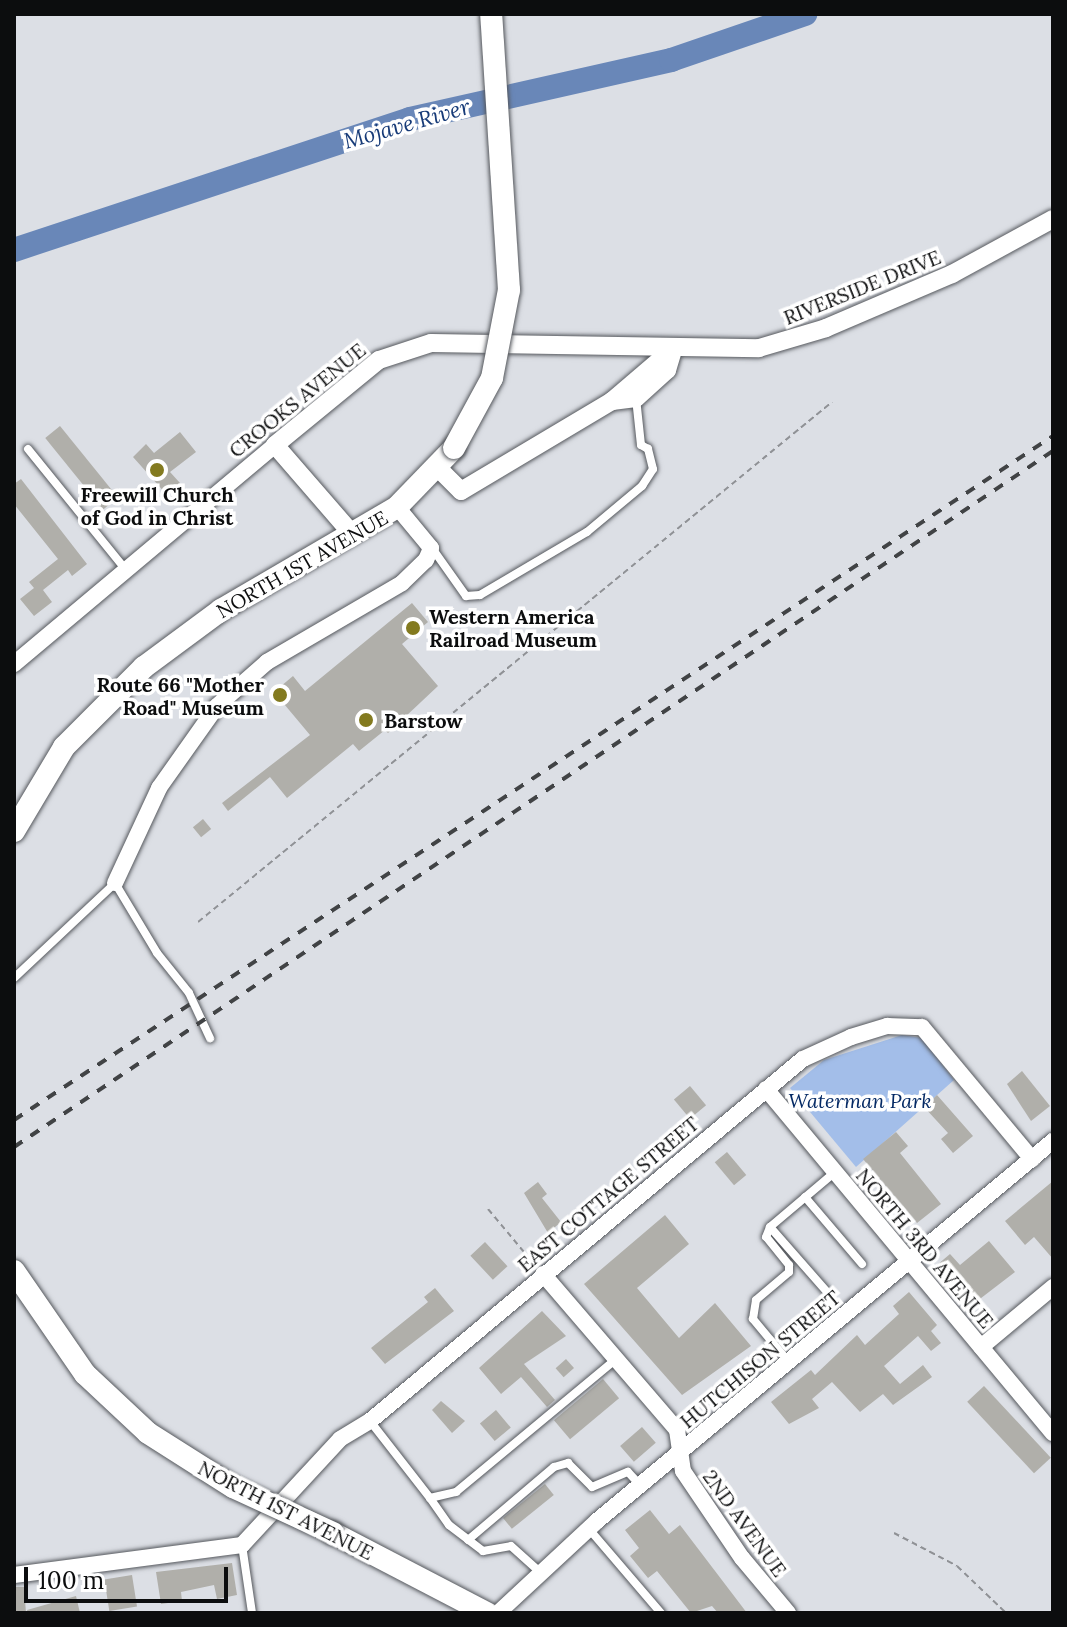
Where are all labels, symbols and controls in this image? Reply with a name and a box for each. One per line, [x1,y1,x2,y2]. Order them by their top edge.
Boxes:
water label: Mojave River [341,93,473,155]
street label: RIVERSIDE DRIVE [780,245,944,329]
street label: CROOKS AVENUE [224,338,370,462]
marker: Freewill Church of God in Christ [148,461,166,479]
place label: Freewill Church of God in Christ [80,482,234,529]
street label: NORTH 1ST AVENUE [212,505,392,623]
place label: Western America Railroad Museum [429,604,597,651]
marker: Western America Railroad Museum [404,619,422,637]
place label: Route 66 "Mother Road" Museum [97,672,264,719]
marker: Route 66 "Mother Road" Museum [271,686,289,704]
place label: Barstow [384,708,463,732]
marker: Barstow [355,709,377,731]
park label: Waterman Park [788,1088,932,1112]
street label: EAST COTTAGE STREET [513,1111,703,1277]
street label: NORTH 3RD AVENUE [851,1163,999,1333]
street label: HUTCHISON STREET [675,1285,845,1433]
street label: NORTH 1ST AVENUE [194,1455,378,1565]
street label: 2ND AVENUE [698,1465,792,1581]
scale bar [28,1551,232,1601]
text: 100 m [38,1565,104,1596]

